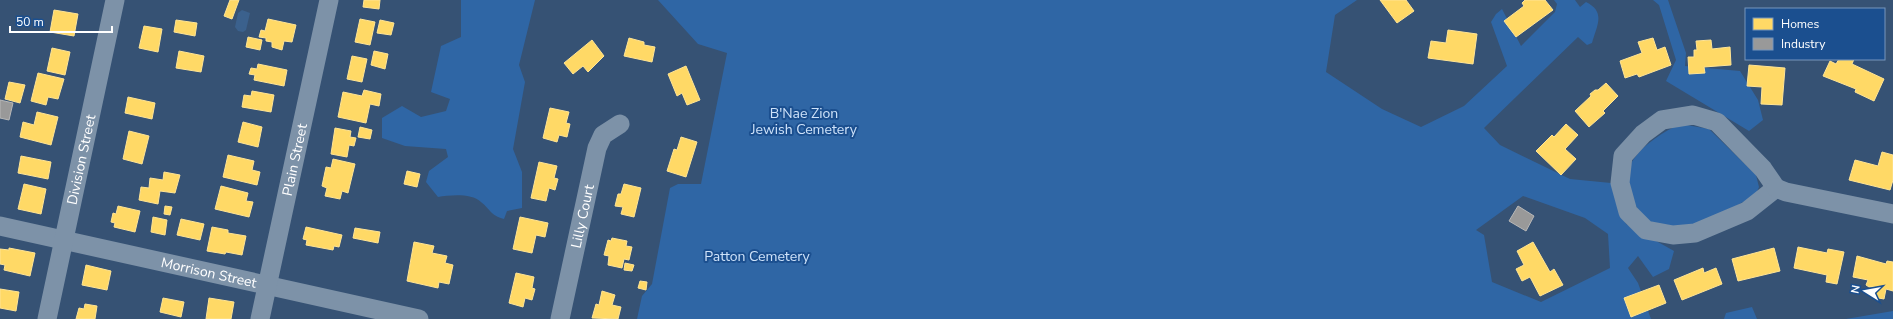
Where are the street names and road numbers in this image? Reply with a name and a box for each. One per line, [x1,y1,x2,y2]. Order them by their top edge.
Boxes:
street label: Division Street [63,113,100,207]
street label: Plain Street [278,122,312,198]
street label: Lilly Court [567,183,599,250]
street label: Morrison Street [159,253,259,293]

